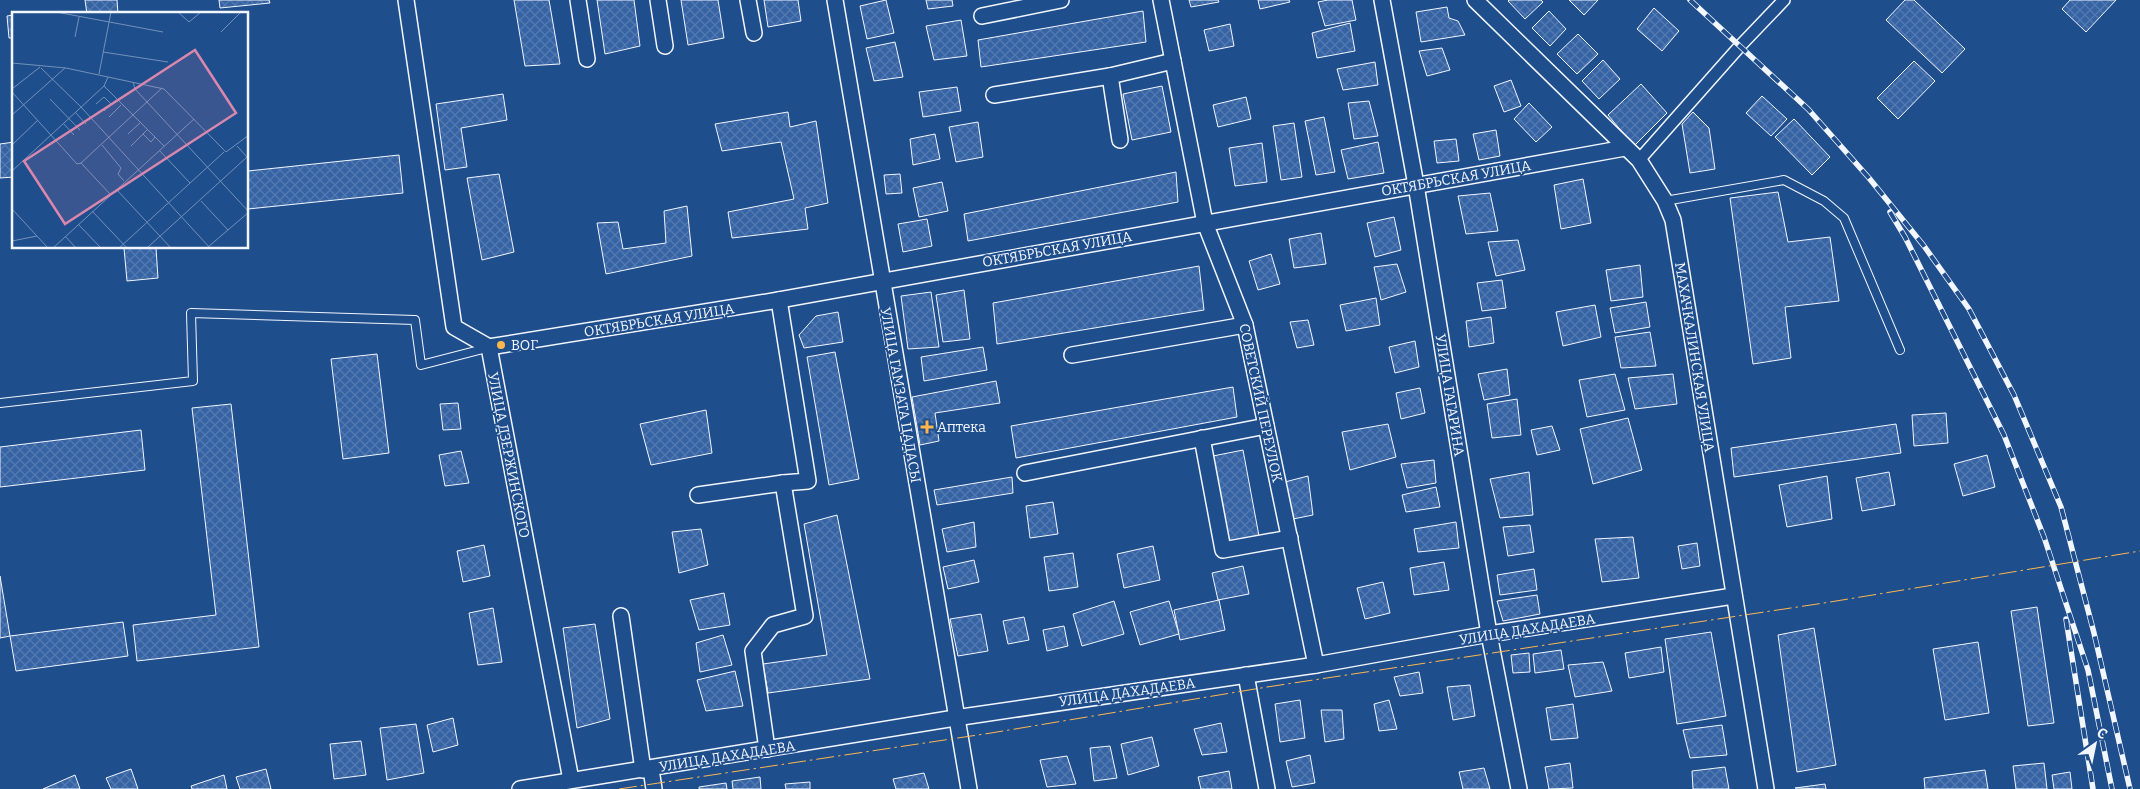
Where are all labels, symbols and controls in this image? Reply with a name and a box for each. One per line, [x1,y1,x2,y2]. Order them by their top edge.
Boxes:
inset map [12,12,249,249]
street label: ОКТЯБРЬСКАЯ УЛИЦА [1380,157,1532,200]
street label: ОКТЯБРЬСКАЯ УЛИЦА [981,228,1133,271]
street label: МАХАЧКАЛИНСКАЯ УЛИЦА [1671,261,1718,453]
street label: ОКТЯБРЬСКАЯ УЛИЦА [583,300,735,341]
street label: УЛИЦА ГАМЗАТА ЦАДАСЫ [877,306,924,484]
street label: СОВЕТСКИЙ ПЕРЕУЛОК [1235,322,1287,484]
street label: УЛИЦА ГАГАРИНА [1431,333,1468,458]
place label: ВОГ [511,337,538,354]
marker: ВОГ [495,339,507,351]
street label: УЛИЦА ДЗЕРЖИНСКОГО [484,371,533,539]
place label: Аптека [937,419,986,436]
marker: Аптека [921,421,933,433]
street label: УЛИЦА ДАХАДАЕВА [1458,610,1596,649]
street label: УЛИЦА ДАХАДАЕВА [1058,675,1196,710]
north arrow [2070,719,2120,769]
text: С [2093,724,2110,743]
street label: УЛИЦА ДАХАДАЕВА [658,737,796,776]

